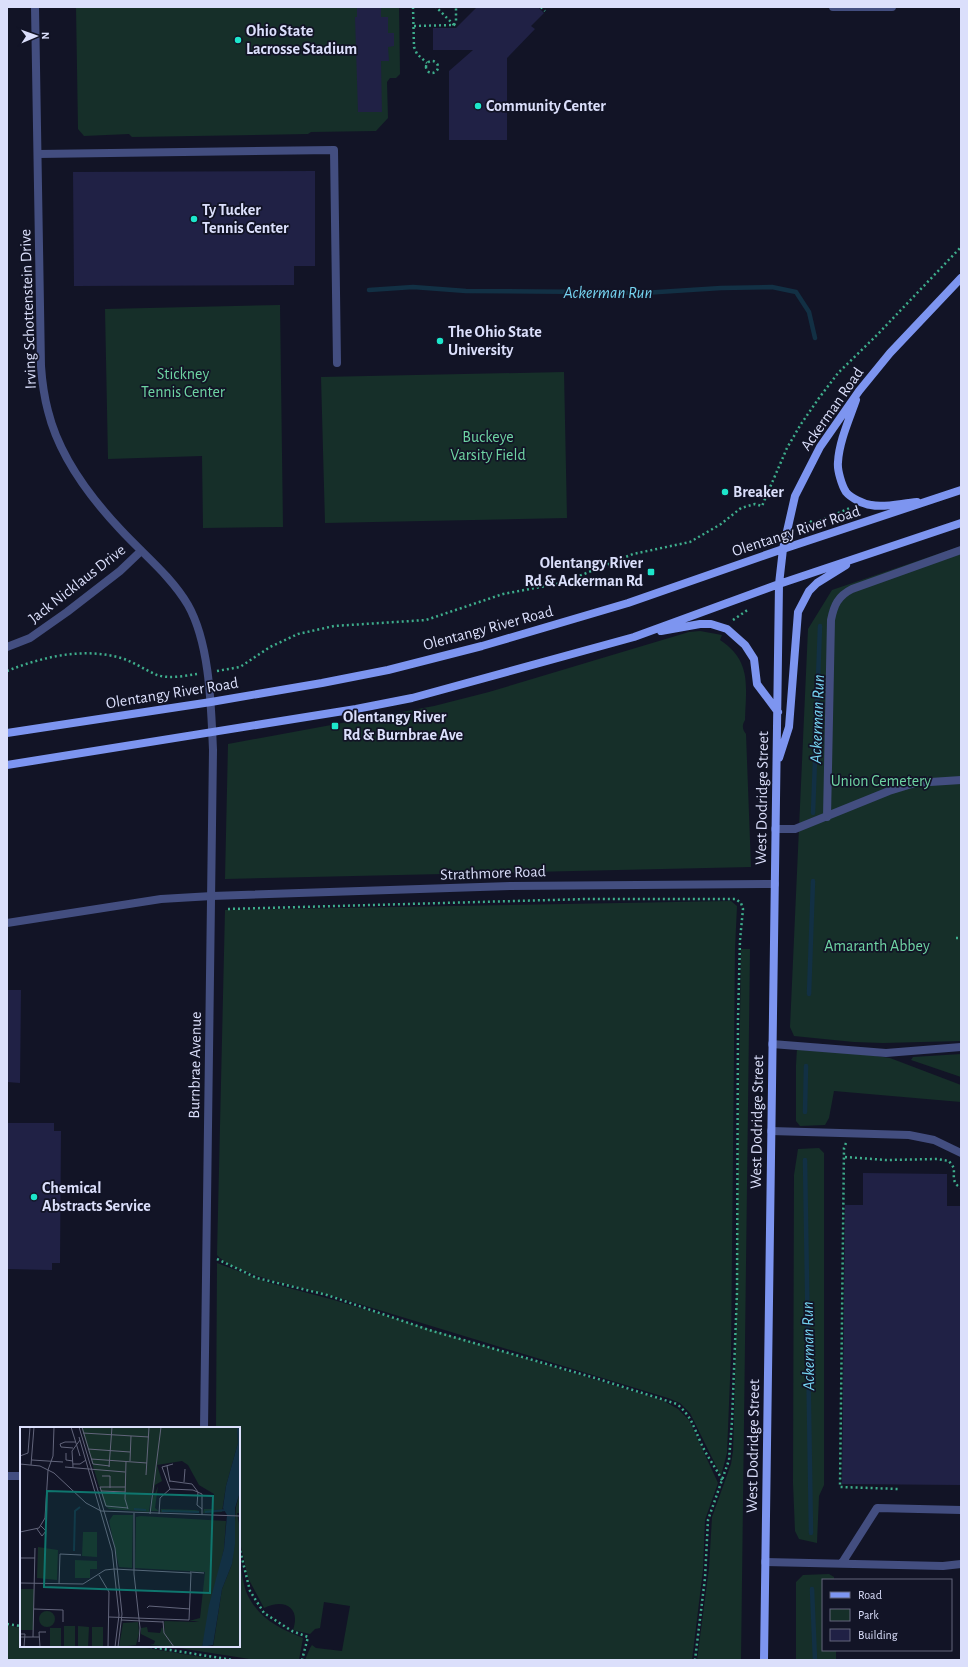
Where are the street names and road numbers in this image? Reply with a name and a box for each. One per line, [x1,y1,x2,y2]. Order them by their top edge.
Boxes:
street label: Irving Schottenstein Drive [17,229,39,389]
street label: Ackerman Road [797,364,867,454]
street label: Olentangy River Road [730,503,862,560]
street label: Jack Nicklaus Drive [26,541,128,627]
street label: Olentangy River Road [421,603,555,654]
street label: Olentangy River Road [105,675,240,712]
street label: West Dodridge Street [753,731,771,865]
street label: Strathmore Road [440,863,546,883]
street label: Burnbrae Avenue [186,1011,204,1119]
street label: West Dodridge Street [748,1055,766,1189]
street label: West Dodridge Street [744,1379,762,1513]

